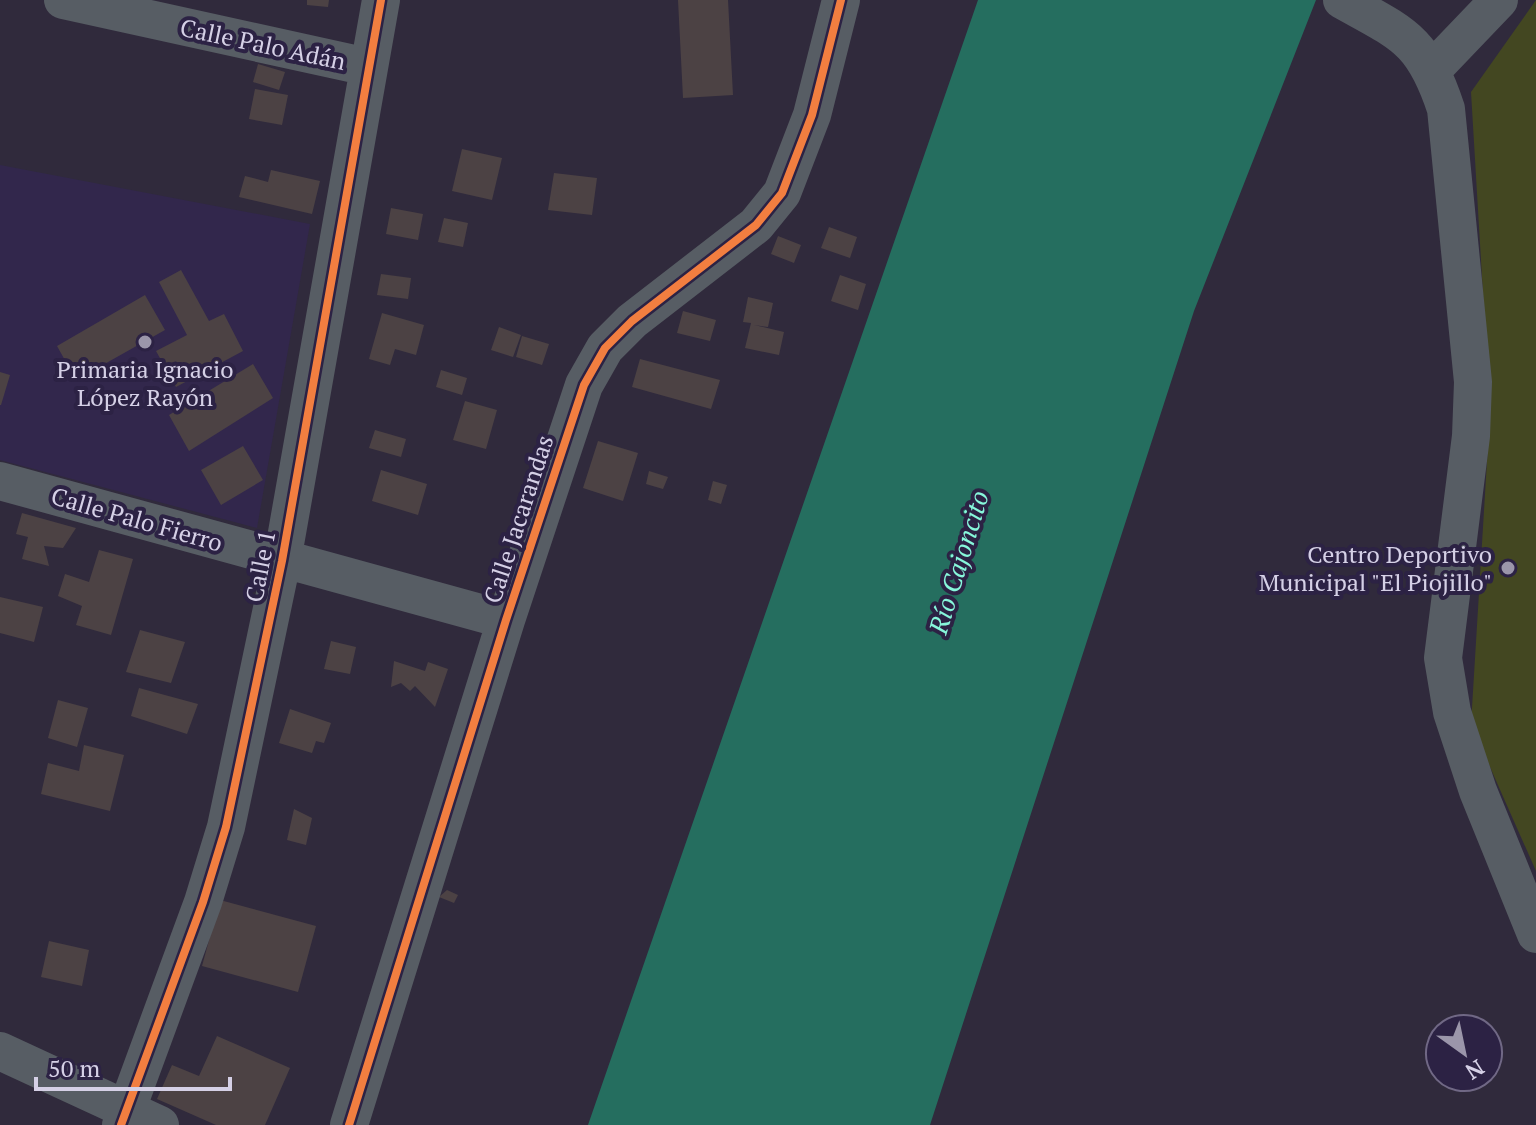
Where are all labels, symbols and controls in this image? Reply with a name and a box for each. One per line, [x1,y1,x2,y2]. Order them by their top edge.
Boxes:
street label: Calle Palo Adán [177,11,349,77]
marker: Primaria Ignacio López Rayón [136,333,154,351]
place label: Primaria Ignacio López Rayón [56,353,234,413]
street label: Calle Jacarandas [476,431,560,607]
street label: Calle Palo Fierro [48,479,226,559]
water label: Río Cajoncito [920,486,996,639]
street label: Calle 1 [237,527,283,605]
place label: Centro Deportivo Municipal "El Piojillo" [1259,538,1492,598]
marker: Centro Deportivo Municipal "El Piojillo" [1499,559,1517,577]
north arrow [1424,1013,1504,1093]
scale bar [36,1041,230,1091]
text: 50 m [48,1052,100,1084]
text: N [1460,1053,1490,1087]

